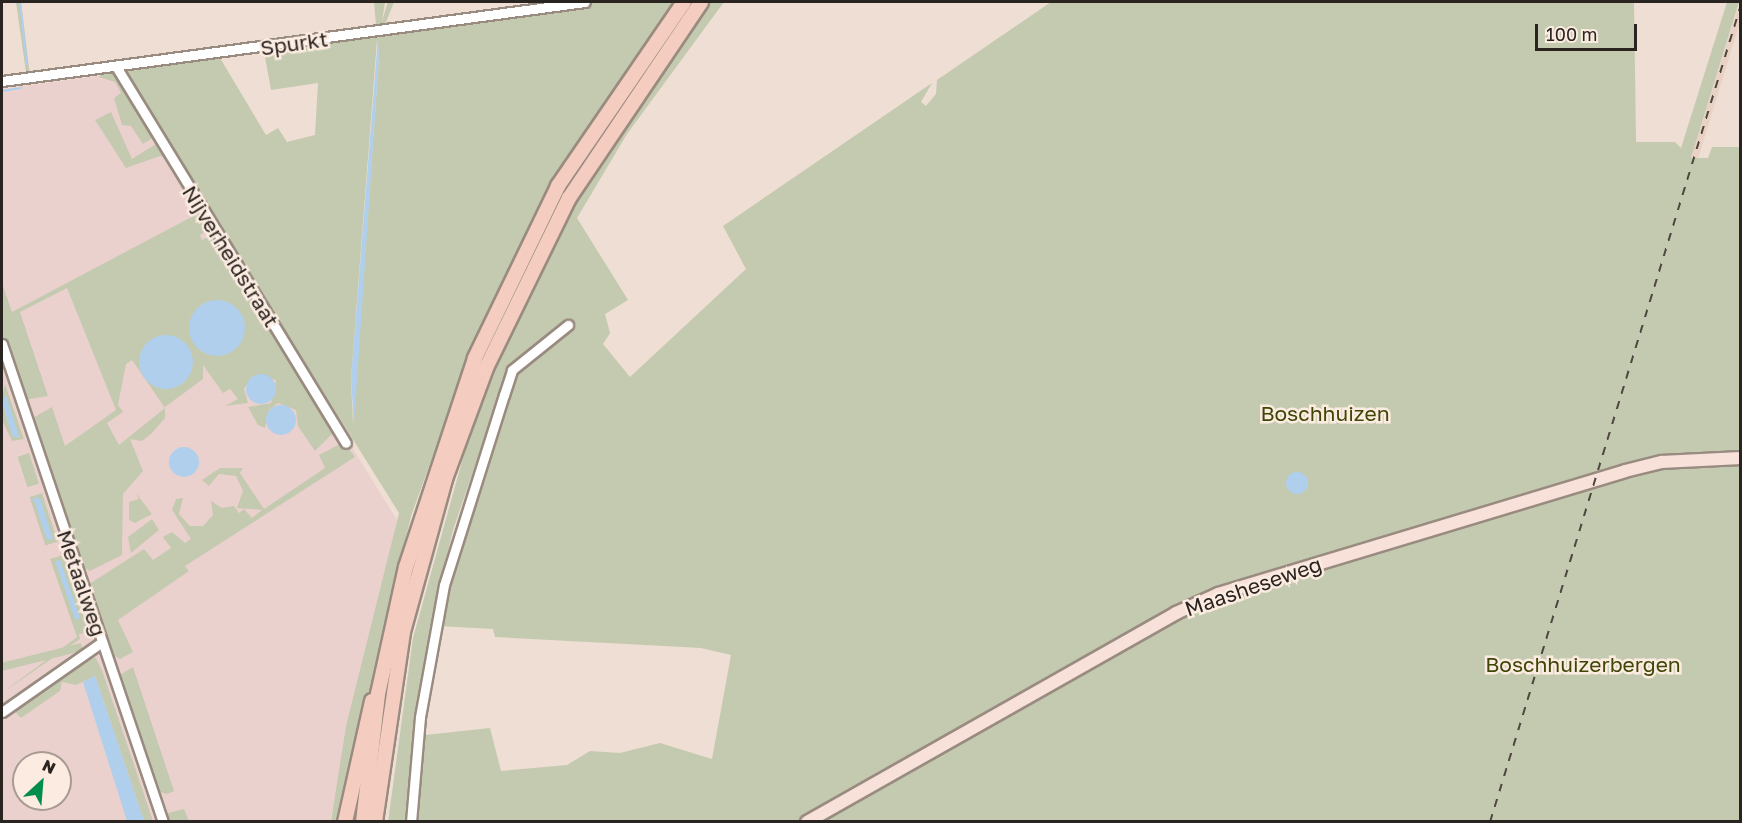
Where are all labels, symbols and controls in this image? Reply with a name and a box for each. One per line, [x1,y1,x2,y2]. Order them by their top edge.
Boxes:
scale bar [1538,12,1640,50]
text: 100 m [1546,23,1597,45]
street label: Spurkt [259,26,329,60]
street label: Nijverheidstraat [177,181,285,331]
park label: Boschhuizen [1260,400,1390,426]
street label: Metaalweg [52,527,112,639]
street label: Maasheseweg [1181,551,1325,621]
park label: Boschhuizerbergen [1485,651,1681,677]
north arrow [12,751,72,811]
text: N [39,755,59,778]

